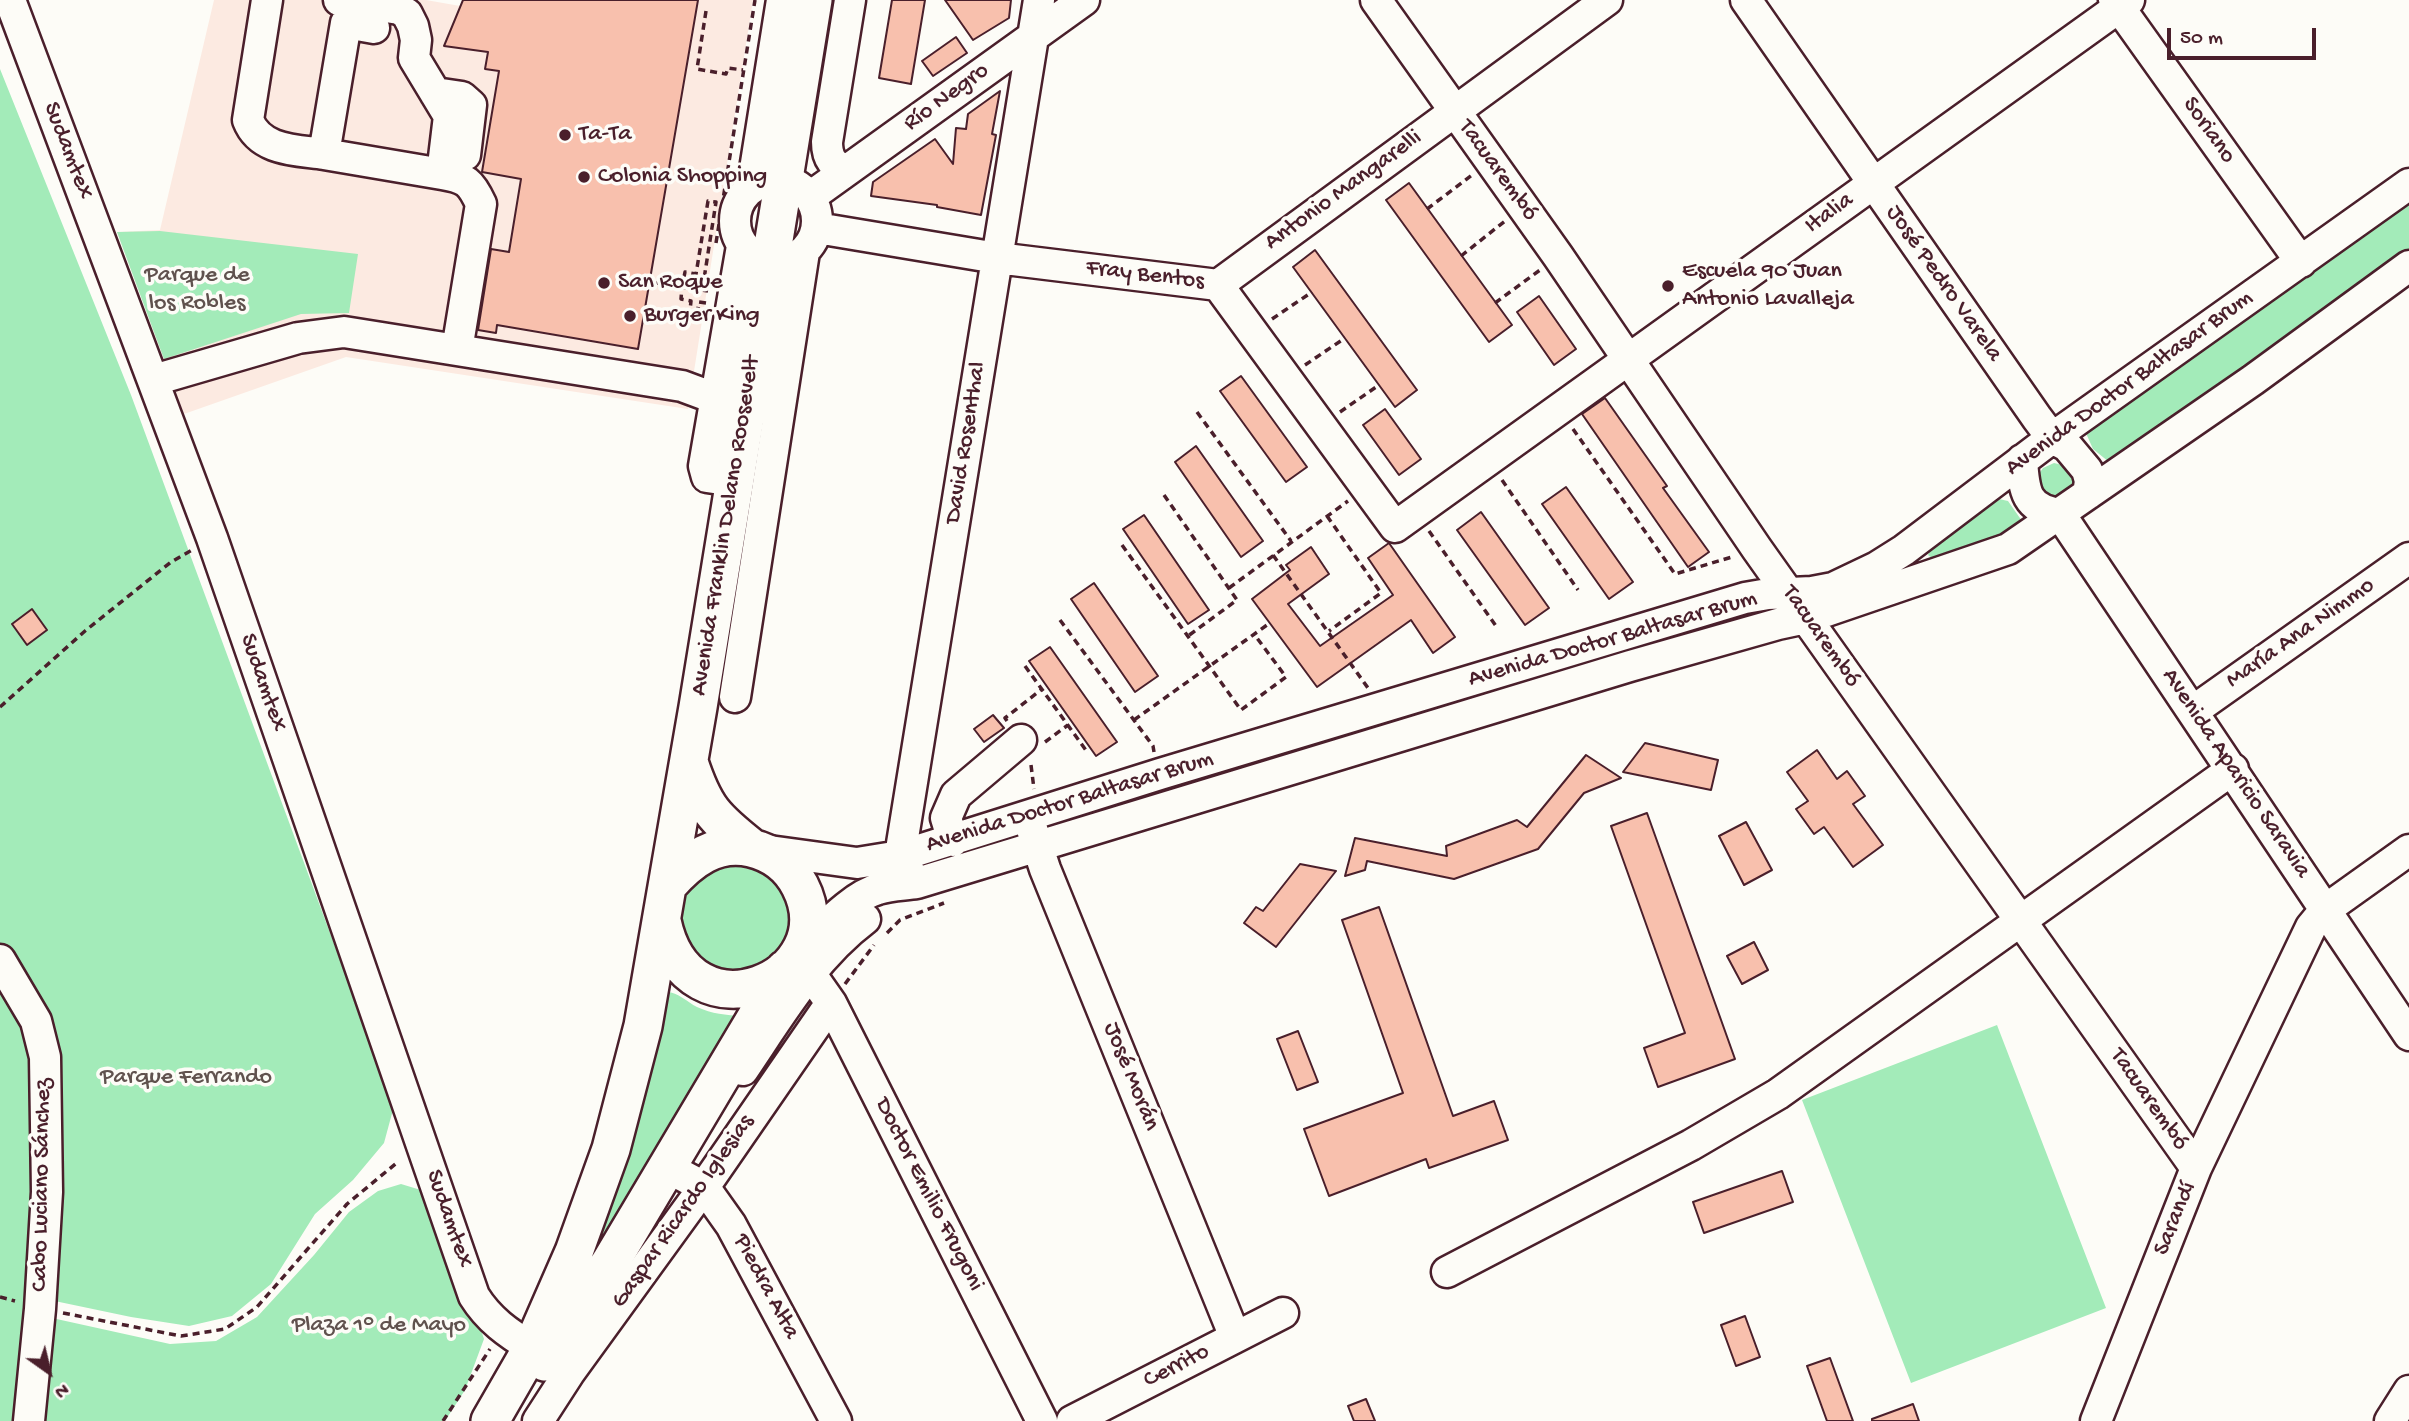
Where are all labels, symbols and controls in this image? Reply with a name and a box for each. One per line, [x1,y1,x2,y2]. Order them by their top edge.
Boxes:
scale bar [2171,14,2320,58]
text: 50 m [2180,27,2223,52]
street label: Río Negro [899,57,995,139]
street label: Soriano [2175,92,2241,170]
street label: Sudamtex [35,98,99,204]
street label: Tacuarembó [1451,115,1543,227]
place label: Ta-Ta [579,121,632,149]
street label: Antonio Mangarelli [1260,124,1428,258]
marker: Ta-Ta [557,127,573,143]
place label: Colonia Shopping [598,163,767,191]
marker: Colonia Shopping [576,169,592,185]
street label: Italia [1800,187,1860,241]
street label: José Pedro Varela [1878,200,2008,368]
street label: Fray Bentos [1084,254,1206,298]
place label: Escuela 90 Juan Antonio Lavalleja [1682,258,1854,314]
park label: Parque de los Robles [144,262,250,318]
place label: San Roque [618,269,723,297]
marker: San Roque [596,275,612,291]
marker: Escuela 90 Juan Antonio Lavalleja [1660,278,1676,294]
street label: Avenida Doctor Baltasar Brum [2001,285,2259,483]
place label: Burger King [644,302,760,330]
marker: Burger King [622,308,638,324]
street label: Avenida Franklin Delano Roosevelt [686,354,768,698]
street label: David Rosenthal [940,360,994,526]
street label: María Ana Nimmo [2221,572,2381,696]
street label: Tacuarembó [1774,580,1866,694]
street label: Avenida Doctor Baltasar Brum [1465,585,1761,695]
street label: Sudamtex [232,630,292,736]
street label: Avenida Aparicio Saravia [2154,664,2316,884]
street label: Avenida Doctor Baltasar Brum [923,746,1217,860]
street label: José Morán [1095,1019,1165,1135]
street label: Tacuarembó [2102,1043,2194,1157]
park label: Parque Ferrando [100,1064,272,1092]
street label: Cabo Luciano Sánchez [27,1078,59,1292]
street label: Doctor Emilio Frugoni [867,1093,989,1297]
street label: Gaspar Ricardo Iglesias [606,1110,762,1314]
street label: Sudamtex [418,1166,478,1272]
street label: Sarandí [2148,1178,2204,1260]
street label: Piedra Alta [725,1229,805,1345]
park label: Plaza 1° de Mayo [292,1312,466,1340]
north arrow [14,1337,84,1407]
street label: Cerrito [1139,1338,1215,1396]
text: N [49,1377,73,1403]

